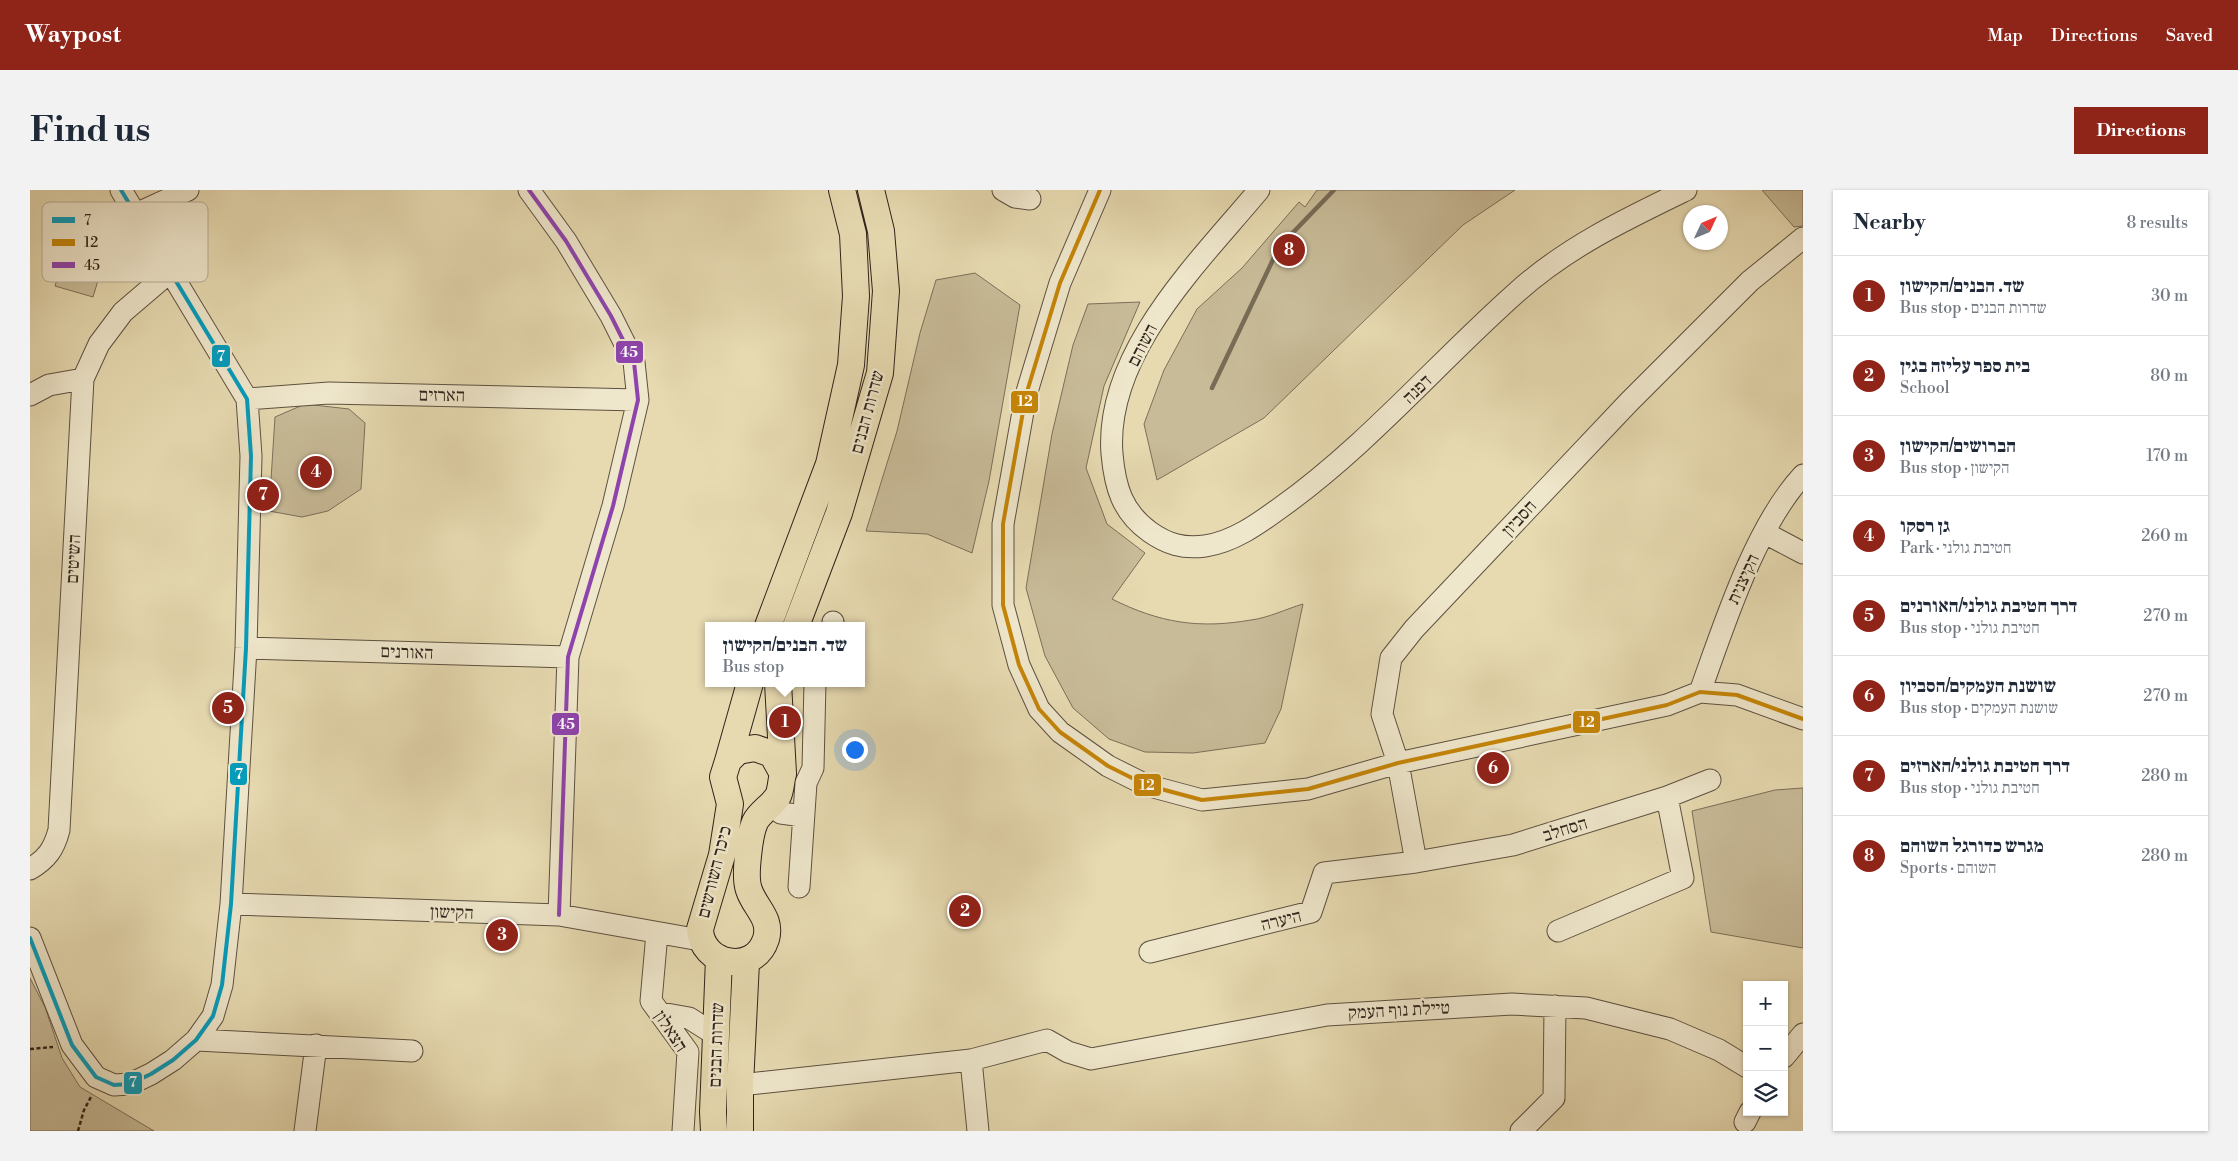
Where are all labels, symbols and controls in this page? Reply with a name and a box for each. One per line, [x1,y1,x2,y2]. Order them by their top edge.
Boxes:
text: Waypost [25,20,121,50]
text: Map [1987,24,2023,47]
text: Directions [2051,24,2138,47]
text: Saved [2166,24,2213,47]
button: Directions [2074,107,2208,154]
text: Find us [30,109,150,152]
legend [42,202,208,282]
north arrow [1683,205,1728,250]
text: Nearby [1853,210,1926,236]
text: 7 [84,212,91,230]
text: 8 results [2126,213,2188,233]
pin: 8 [1273,231,1305,269]
text: 12 [84,234,98,252]
text: 45 [84,257,100,275]
text: שד. הבנים/הקישון [1900,274,2024,298]
text: 1 [1865,286,1873,306]
text: 30 m [2151,286,2188,306]
text: Bus stop · שדרות הבנים [1900,298,2046,318]
street label: השוהם [1122,320,1163,370]
line badge: 45 [615,340,644,364]
line badge: 7 [211,344,231,368]
text: 45 [620,344,638,362]
text: 7 [217,348,226,366]
text: בית ספר עליזה בגין [1900,354,2030,378]
text: 2 [1864,366,1874,386]
text: 80 m [2150,366,2188,386]
street label: שדרות הבנים [845,368,890,456]
street label: דפנה [1398,370,1437,409]
text: School [1900,378,1949,398]
street label: הארזים [419,384,465,407]
line badge: 12 [1010,390,1039,414]
text: 12 [1017,393,1033,411]
text: הברושים/הקישון [1900,434,2016,458]
text: 3 [1864,446,1874,466]
text: 170 m [2146,446,2188,466]
pin: 4 [300,453,332,491]
text: Bus stop · הקישון [1900,458,2010,478]
pin: 7 [247,476,279,514]
street label: חסביון [1497,495,1542,541]
text: גן רסקו [1900,514,1950,538]
text: 4 [1864,526,1874,546]
text: 260 m [2141,526,2188,546]
street label: השיטים [61,534,86,584]
text: Park · חטיבת גולני [1900,538,2012,558]
street label: הקיצנית [1722,550,1765,608]
text: דרך חטיבת גולני/האורנים [1900,594,2077,618]
text: 5 [1864,606,1874,626]
text: 270 m [2143,606,2188,626]
text: Bus stop · חטיבת גולני [1900,618,2040,638]
popup [705,622,865,687]
text: שד. הבנים/הקישון [723,633,847,657]
street label: האורנים [380,640,434,665]
text: Bus stop [723,657,784,677]
text: שושנת העמקים/הסביון [1900,674,2056,698]
text: 6 [1864,686,1874,706]
text: 270 m [2143,686,2188,706]
pin: 5 [212,689,244,727]
text: Bus stop · שושנת העמקים [1900,698,2058,718]
pin: 1 [769,703,801,741]
line badge: 12 [1572,710,1601,734]
line badge: 45 [551,712,580,736]
text: 12 [1579,714,1595,732]
text: 45 [557,716,575,734]
your location [842,737,868,763]
pin: 6 [1477,749,1509,787]
text: דרך חטיבת גולני/הארזים [1900,754,2070,778]
line badge: 7 [229,762,248,786]
text: 7 [235,766,244,784]
text: 7 [1864,766,1874,786]
text: 280 m [2141,766,2188,786]
line badge: 12 [1133,773,1162,797]
text: 12 [1139,777,1155,795]
text: Bus stop · חטיבת גולני [1900,778,2040,798]
street label: הסחלב [1540,812,1590,847]
street label: כיכר השורשים [692,824,737,921]
text: מגרש כדורגל השוהם [1900,834,2044,858]
text: 8 [1864,846,1874,866]
text: 280 m [2141,846,2188,866]
text: Sports · השוהם [1900,858,1997,878]
pin: 2 [949,892,981,930]
street label: הקישון [430,900,474,925]
street label: היערה [1258,904,1304,937]
pin: 3 [486,916,518,954]
map controls [1743,981,1788,1116]
button: + [1743,981,1788,1026]
street label: טיילת נוף העמק [1347,996,1451,1025]
street label: שדרות הבנים [704,1002,729,1088]
street label: הצאלון [649,1006,693,1056]
button: − [1743,1026,1788,1071]
line badge: 7 [123,1071,143,1095]
button: layers [1743,1071,1788,1116]
text: 7 [129,1074,138,1092]

